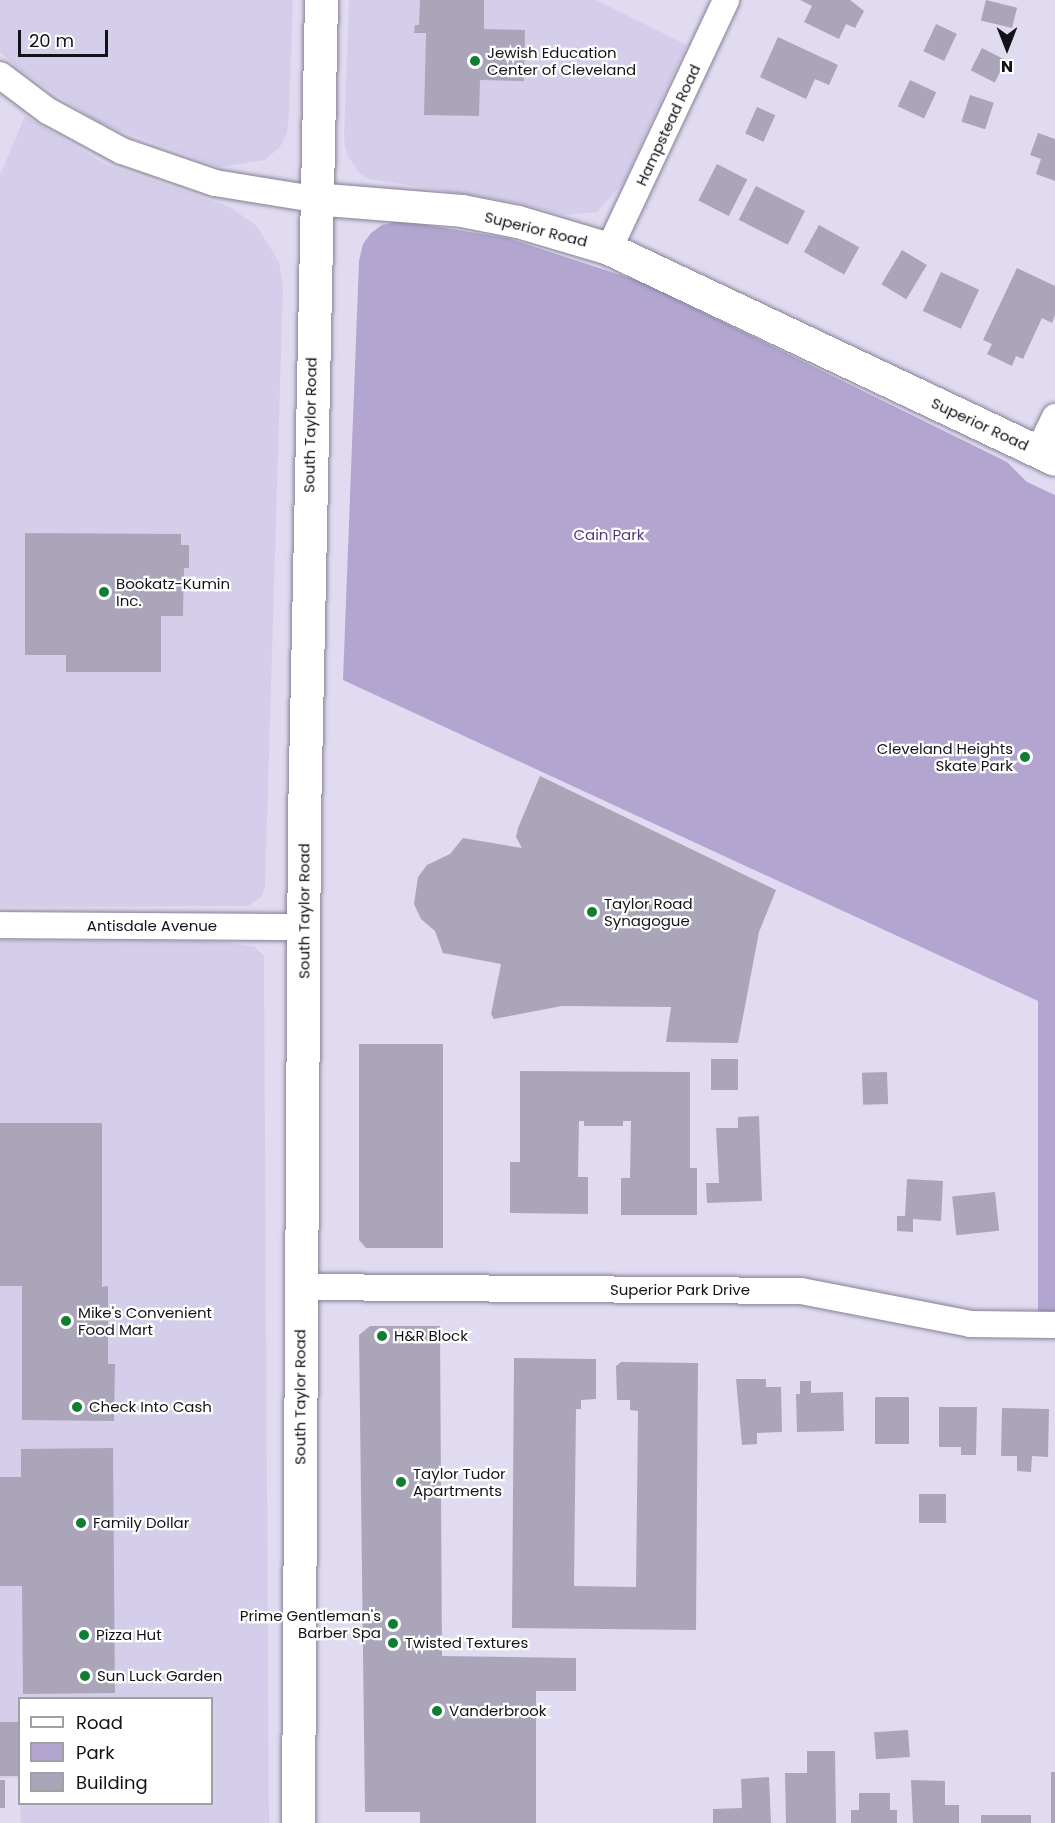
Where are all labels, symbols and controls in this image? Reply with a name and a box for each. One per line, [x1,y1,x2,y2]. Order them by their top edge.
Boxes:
scale bar [21,18,111,56]
north arrow [977,18,1037,78]
text: 20 m [29,28,74,53]
place label: Jewish Education Center of Cleveland [487,43,636,78]
marker: Jewish Education Center of Cleveland [468,54,482,68]
text: N [1001,55,1013,78]
street label: Hampstead Road [632,61,704,189]
street label: Superior Road [483,208,589,250]
street label: South Taylor Road [300,357,320,493]
street label: Superior Road [928,394,1032,454]
park label: Cain Park [573,526,645,544]
place label: Bookatz-Kumin Inc. [116,574,230,609]
marker: Bookatz-Kumin Inc. [97,585,111,599]
place label: Cleveland Heights Skate Park [877,739,1013,774]
marker: Cleveland Heights Skate Park [1018,750,1032,764]
street label: South Taylor Road [295,843,313,979]
place label: Taylor Road Synagogue [604,894,693,929]
marker: Taylor Road Synagogue [585,905,599,919]
street label: Antisdale Avenue [87,917,217,935]
street label: Superior Park Drive [610,1281,750,1299]
place label: Mike's Convenient Food Mart [78,1303,212,1338]
marker: Mike's Convenient Food Mart [59,1314,73,1328]
place label: H&R Block [394,1327,468,1345]
street label: South Taylor Road [291,1329,309,1465]
marker: H&R Block [375,1329,389,1343]
place label: Check Into Cash [89,1398,212,1416]
marker: Check Into Cash [70,1400,84,1414]
place label: Taylor Tudor Apartments [413,1464,506,1499]
marker: Taylor Tudor Apartments [394,1475,408,1489]
place label: Family Dollar [93,1514,189,1532]
marker: Family Dollar [74,1516,88,1530]
place label: Prime Gentleman's Barber Spa [240,1606,381,1641]
marker: Prime Gentleman's Barber Spa [386,1617,400,1631]
place label: Pizza Hut [96,1626,162,1644]
marker: Pizza Hut [77,1628,91,1642]
place label: Twisted Textures [405,1634,528,1652]
marker: Twisted Textures [386,1636,400,1650]
place label: Sun Luck Garden [97,1667,222,1685]
marker: Sun Luck Garden [78,1669,92,1683]
legend [18,1697,213,1805]
place label: Vanderbrook [449,1702,547,1720]
marker: Vanderbrook [430,1704,444,1718]
text: Road [76,1710,123,1735]
text: Park [76,1740,115,1765]
text: Building [76,1770,148,1795]

